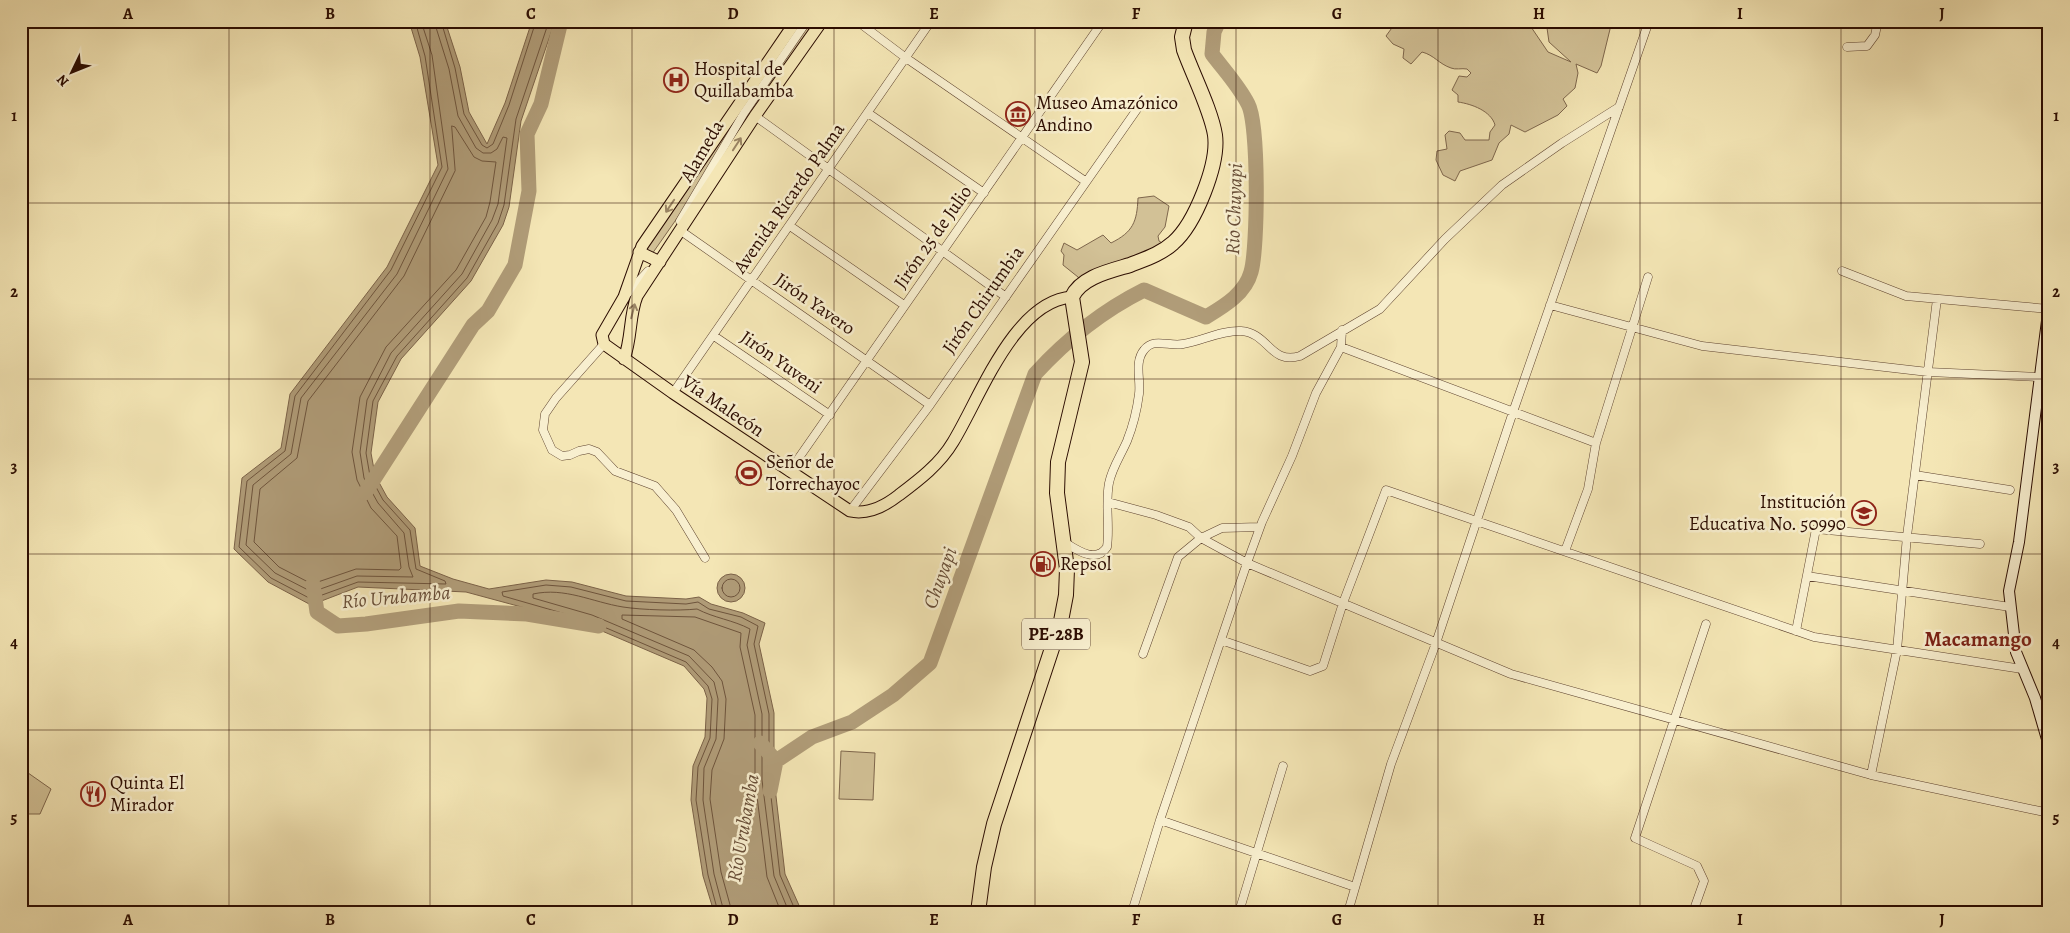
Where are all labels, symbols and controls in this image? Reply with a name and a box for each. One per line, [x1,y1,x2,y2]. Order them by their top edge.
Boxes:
text: A [122,3,134,25]
text: B [325,3,335,25]
text: C [526,3,536,25]
text: D [727,3,739,25]
text: E [929,3,939,25]
text: F [1132,3,1141,25]
text: G [1332,3,1342,25]
text: H [1533,3,1545,25]
text: I [1737,3,1743,25]
text: J [1939,3,1945,25]
north arrow [48,48,98,98]
place label: Hospital de Quillabamba [694,56,794,104]
hospital icon: Hospital de Quillabamba [663,67,689,93]
text: N [52,70,73,91]
place label: Museo Amazónico Andino [1035,90,1178,138]
museum icon: Museo Amazónico Andino [1005,101,1031,127]
text: 1 [11,105,17,127]
text: 1 [2053,105,2059,127]
street label: Alameda [673,115,730,188]
street label: Avenida Ricardo Palma [727,117,851,279]
one-way arrow [731,137,742,151]
water label: Rio Chuyapi [1219,163,1249,255]
street label: Jirón 25 de Julio [888,180,978,294]
one-way arrow [665,199,675,213]
street label: Jirón Chirumbia [936,241,1030,359]
street label: Jirón Yavero [770,267,860,341]
text: 2 [10,281,18,303]
text: 2 [2052,281,2060,303]
one-way arrow [628,303,638,319]
street label: Jirón Yuveni [735,324,827,400]
street label: Vía Malecón [676,368,769,443]
place label: Señor de Torrechayoc [766,449,860,497]
text: 3 [11,456,18,478]
text: 3 [2053,456,2060,478]
sports icon: Señor de Torrechayoc [736,460,762,486]
place label: Institución Educativa No. 50990 [1689,489,1846,537]
school or university icon: Institución Educativa No. 50990 [1851,500,1877,526]
water label: Chuyapi [916,544,964,612]
fuel station icon: Repsol [1030,551,1056,577]
place label: Repsol [1060,551,1112,577]
water label: Río Urubamba [341,579,451,615]
road number: PE-28B [1022,618,1090,650]
district label: Macamango [1924,625,2032,653]
text: 4 [10,632,18,654]
text: 4 [2052,632,2060,654]
place label: Quinta El Mirador [110,770,184,818]
water label: Río Urubamba [720,772,766,884]
restaurant icon: Quinta El Mirador [80,781,106,807]
text: 5 [11,807,18,829]
text: 5 [2053,807,2060,829]
text: A [122,909,134,931]
text: B [325,909,335,931]
text: C [526,909,536,931]
text: D [727,909,739,931]
text: E [929,909,939,931]
text: F [1132,909,1141,931]
text: G [1332,909,1342,931]
text: H [1533,909,1545,931]
text: I [1737,909,1743,931]
text: J [1939,909,1945,931]

